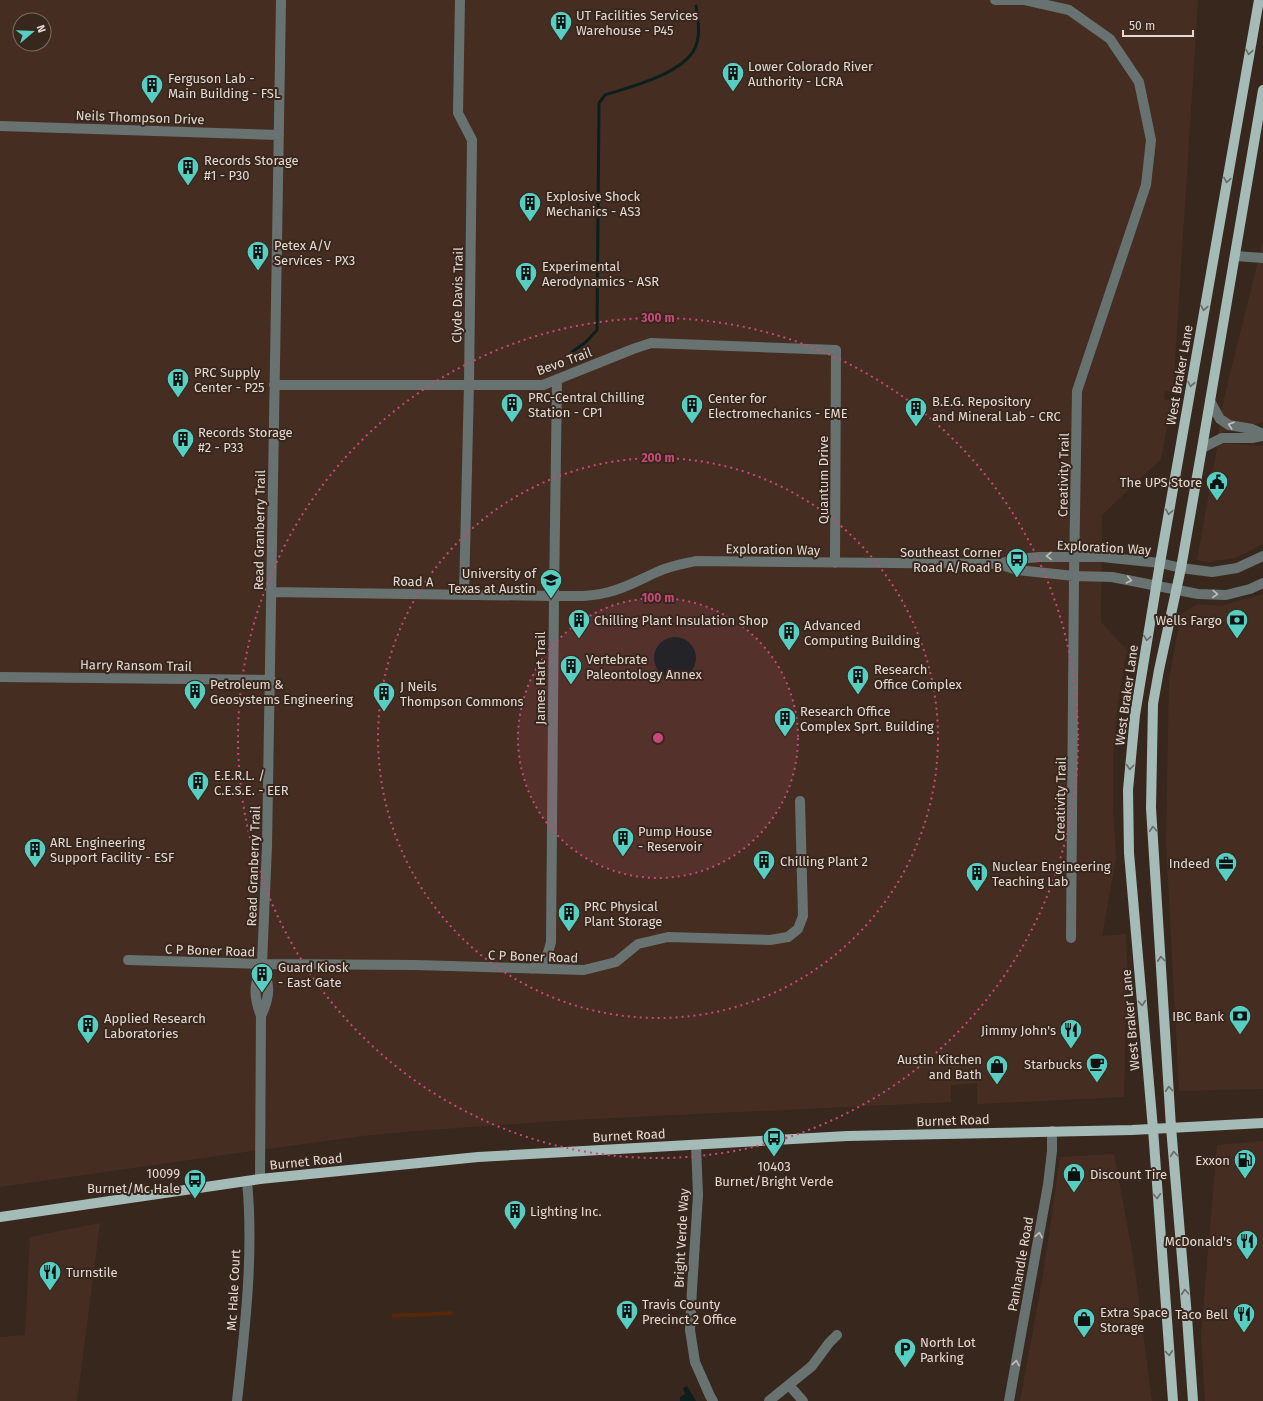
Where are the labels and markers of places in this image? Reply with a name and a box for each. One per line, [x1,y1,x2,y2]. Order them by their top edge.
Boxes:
place label: UT Facilities Services Warehouse - P45 [576,8,698,38]
building icon: UT Facilities Services Warehouse - P45 [548,9,574,42]
place label: Lower Colorado River Authority - LCRA [748,59,873,89]
building icon: Lower Colorado River Authority - LCRA [720,60,746,93]
place label: Ferguson Lab - Main Building - FSL [168,71,281,101]
building icon: Ferguson Lab - Main Building - FSL [139,72,165,105]
place label: Records Storage #1 - P30 [204,153,299,183]
building icon: Records Storage #1 - P30 [175,154,201,187]
place label: Explosive Shock Mechanics - AS3 [546,189,641,219]
building icon: Explosive Shock Mechanics - AS3 [517,190,543,223]
place label: Petex A/V Services - PX3 [274,238,355,268]
building icon: Petex A/V Services - PX3 [245,239,271,272]
place label: Experimental Aerodynamics - ASR [542,259,659,289]
building icon: Experimental Aerodynamics - ASR [513,260,539,293]
place label: PRC Supply Center - P25 [194,365,265,395]
building icon: PRC Supply Center - P25 [165,366,191,399]
place label: PRC-Central Chilling Station - CP1 [528,390,645,420]
building icon: PRC-Central Chilling Station - CP1 [499,391,525,424]
place label: Center for Electromechanics - EME [708,391,848,421]
building icon: Center for Electromechanics - EME [679,392,705,425]
place label: B.E.G. Repository and Mineral Lab - CRC [932,394,1061,424]
building icon: B.E.G. Repository and Mineral Lab - CRC [903,395,929,428]
place label: Records Storage #2 - P33 [198,425,293,455]
building icon: Records Storage #2 - P33 [170,426,196,459]
public building icon: The UPS Store [1204,469,1230,502]
place label: The UPS Store [1120,475,1202,490]
place label: Southeast Corner Road A/Road B [900,545,1002,575]
bus stop icon: Southeast Corner Road A/Road B [1004,546,1030,579]
place label: University of Texas at Austin [448,566,538,596]
school or university icon: University of Texas at Austin [538,567,564,600]
building icon: Chilling Plant Insulation Shop [566,607,592,640]
bank icon: Wells Fargo [1224,607,1250,640]
place label: Chilling Plant Insulation Shop [594,613,768,628]
place label: Wells Fargo [1156,613,1222,628]
place label: Advanced Computing Building [804,618,920,648]
building icon: Advanced Computing Building [776,619,802,652]
place label: Vertebrate Paleontology Annex [586,652,702,682]
building icon: Vertebrate Paleontology Annex [558,653,584,686]
place label: Research Office Complex [874,662,962,692]
building icon: Research Office Complex [845,663,871,696]
place label: Petroleum & Geosystems Engineering [210,677,353,707]
building icon: Petroleum & Geosystems Engineering [182,678,208,711]
place label: J Neils Thompson Commons [400,679,524,709]
building icon: J Neils Thompson Commons [371,680,397,713]
place label: Research Office Complex Sprt. Building [800,704,934,734]
building icon: Research Office Complex Sprt. Building [772,705,798,738]
centre of rings [651,731,665,745]
place label: E.E.R.L. / C.E.S.E. - EER [214,768,289,798]
building icon: E.E.R.L. / C.E.S.E. - EER [185,769,211,802]
place label: Pump House - Reservoir [638,824,712,854]
building icon: Pump House - Reservoir [610,825,636,858]
place label: ARL Engineering Support Facility - ESF [50,835,175,865]
building icon: ARL Engineering Support Facility - ESF [22,836,48,869]
building icon: Chilling Plant 2 [751,848,777,881]
office icon: Indeed [1213,850,1239,883]
place label: Chilling Plant 2 [780,854,868,869]
place label: Indeed [1169,856,1210,871]
place label: Nuclear Engineering Teaching Lab [992,859,1111,889]
building icon: Nuclear Engineering Teaching Lab [964,860,990,893]
place label: PRC Physical Plant Storage [584,899,662,929]
building icon: PRC Physical Plant Storage [556,900,582,933]
place label: Guard Kiosk - East Gate [278,960,349,990]
building icon: Guard Kiosk - East Gate [249,961,275,994]
bank icon: IBC Bank [1227,1003,1253,1036]
place label: IBC Bank [1172,1009,1224,1024]
place label: Applied Research Laboratories [104,1011,206,1041]
building icon: Applied Research Laboratories [75,1012,101,1045]
restaurant icon: Jimmy John's [1058,1017,1084,1050]
place label: Jimmy John's [981,1023,1056,1038]
cafe icon: Starbucks [1084,1051,1110,1084]
place label: Austin Kitchen and Bath [897,1052,982,1082]
shop icon: Austin Kitchen and Bath [984,1053,1010,1086]
place label: Starbucks [1024,1057,1082,1072]
bus stop icon: 10403 Burnet/Bright Verde [761,1125,787,1158]
fuel station icon: Exxon [1232,1147,1258,1180]
place label: Exxon [1195,1153,1230,1168]
place label: 10403 Burnet/Bright Verde [714,1159,834,1189]
shop icon: Discount Tire [1061,1161,1087,1194]
place label: 10099 Burnet/Mc Hale [87,1166,180,1196]
bus stop icon: 10099 Burnet/Mc Hale [182,1167,208,1200]
place label: Discount Tire [1090,1167,1167,1182]
building icon: Lighting Inc. [502,1198,528,1231]
place label: Lighting Inc. [530,1204,602,1219]
restaurant icon: McDonald's [1234,1228,1260,1261]
place label: McDonald's [1165,1234,1232,1249]
restaurant icon: Turnstile [37,1259,63,1292]
place label: Turnstile [66,1265,118,1280]
place label: Travis County Precinct 2 Office [642,1297,737,1327]
building icon: Travis County Precinct 2 Office [614,1298,640,1331]
restaurant icon: Taco Bell [1231,1301,1257,1334]
place label: Extra Space Storage [1100,1305,1168,1335]
shop icon: Extra Space Storage [1071,1306,1097,1339]
place label: Taco Bell [1175,1307,1228,1322]
place label: North Lot Parking [920,1335,976,1365]
parking icon: North Lot Parking [892,1336,918,1369]

